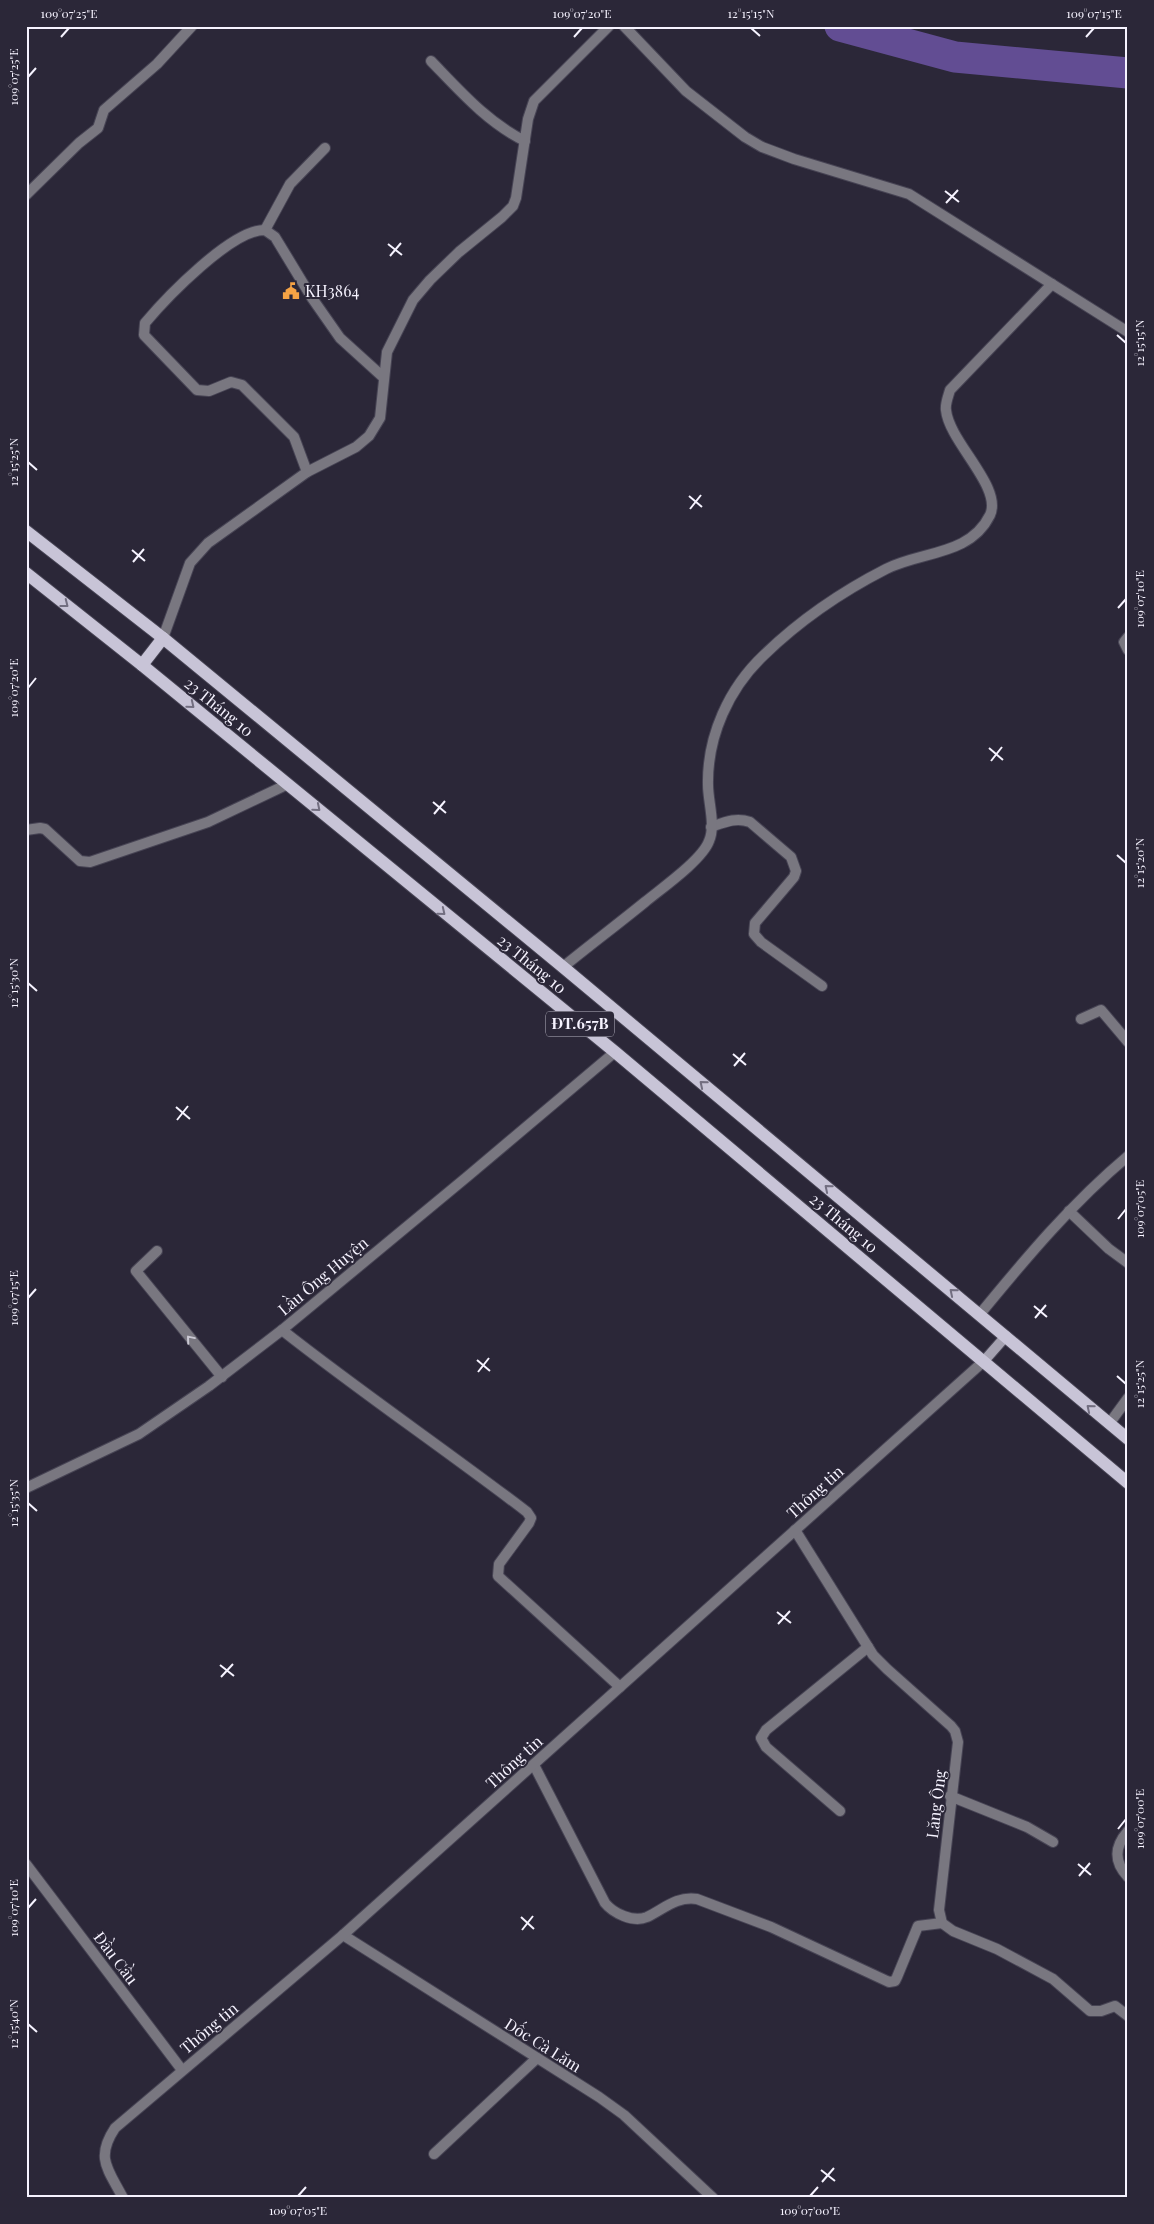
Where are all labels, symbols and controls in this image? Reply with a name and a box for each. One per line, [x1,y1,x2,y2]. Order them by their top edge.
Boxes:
text: 109°07'25"E [41,5,97,21]
text: 109°07'20"E [553,5,611,21]
text: 12°15'15"N [728,5,775,21]
text: 109°07'15"E [1066,5,1122,21]
text: 109°07'25"E [5,49,21,105]
place label: KH3864 [305,280,359,301]
public building icon: KH3864 [281,281,301,301]
text: 12°15'15"N [1131,319,1147,366]
text: 12°15'25"N [5,437,21,486]
text: 109°07'10"E [1131,570,1147,628]
one-way arrow [59,598,68,607]
text: 109°07'20"E [5,659,21,717]
street label: 23 Tháng 10 [180,672,258,741]
one-way arrow [186,700,195,709]
one-way arrow [311,802,320,811]
text: 12°15'20"N [1131,837,1147,888]
one-way arrow [437,906,446,915]
street label: 23 Tháng 10 [493,929,571,998]
text: 12°15'30"N [5,957,21,1008]
road number: ĐT.657B [546,1012,614,1036]
one-way arrow [700,1081,709,1089]
text: 109°07'05"E [1131,1180,1147,1238]
one-way arrow [825,1185,834,1193]
street label: 23 Tháng 10 [806,1188,883,1257]
street label: Lầu Ông Huyện [272,1230,372,1319]
text: 109°07'15"E [5,1270,21,1326]
one-way arrow [950,1289,959,1297]
one-way arrow [187,1336,196,1345]
text: 12°15'25"N [1131,1359,1147,1408]
one-way arrow [1087,1405,1096,1414]
street label: Thông tin [782,1460,848,1523]
text: 12°15'35"N [5,1479,21,1527]
street label: Thông tin [481,1730,547,1793]
street label: Lăng Ông [921,1768,950,1839]
text: 109°07'00"E [1131,1789,1147,1849]
text: 109°07'10"E [5,1879,21,1937]
street label: Đầu Cầu [90,1926,145,1988]
street label: Thông tin [175,1997,242,2058]
text: 12°15'40"N [5,1999,21,2049]
street label: Dốc Cà Lăm [501,2011,587,2076]
text: 109°07'05"E [269,2202,327,2218]
text: 109°07'00"E [780,2202,840,2218]

